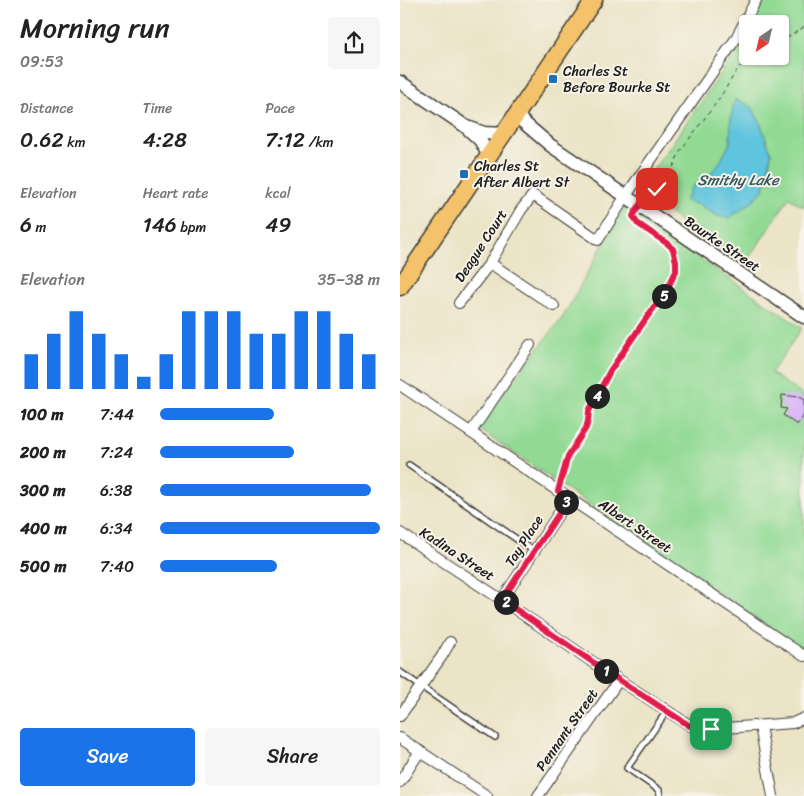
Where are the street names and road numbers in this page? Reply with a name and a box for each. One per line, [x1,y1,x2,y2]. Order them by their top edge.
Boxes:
street label: Deague Court [448,204,514,288]
street label: Bourke Street [679,209,765,279]
street label: Albert Street [592,491,677,560]
street label: Tay Place [498,510,550,572]
street label: Kadina Street [414,520,500,588]
street label: Pennant Street [529,683,605,777]

